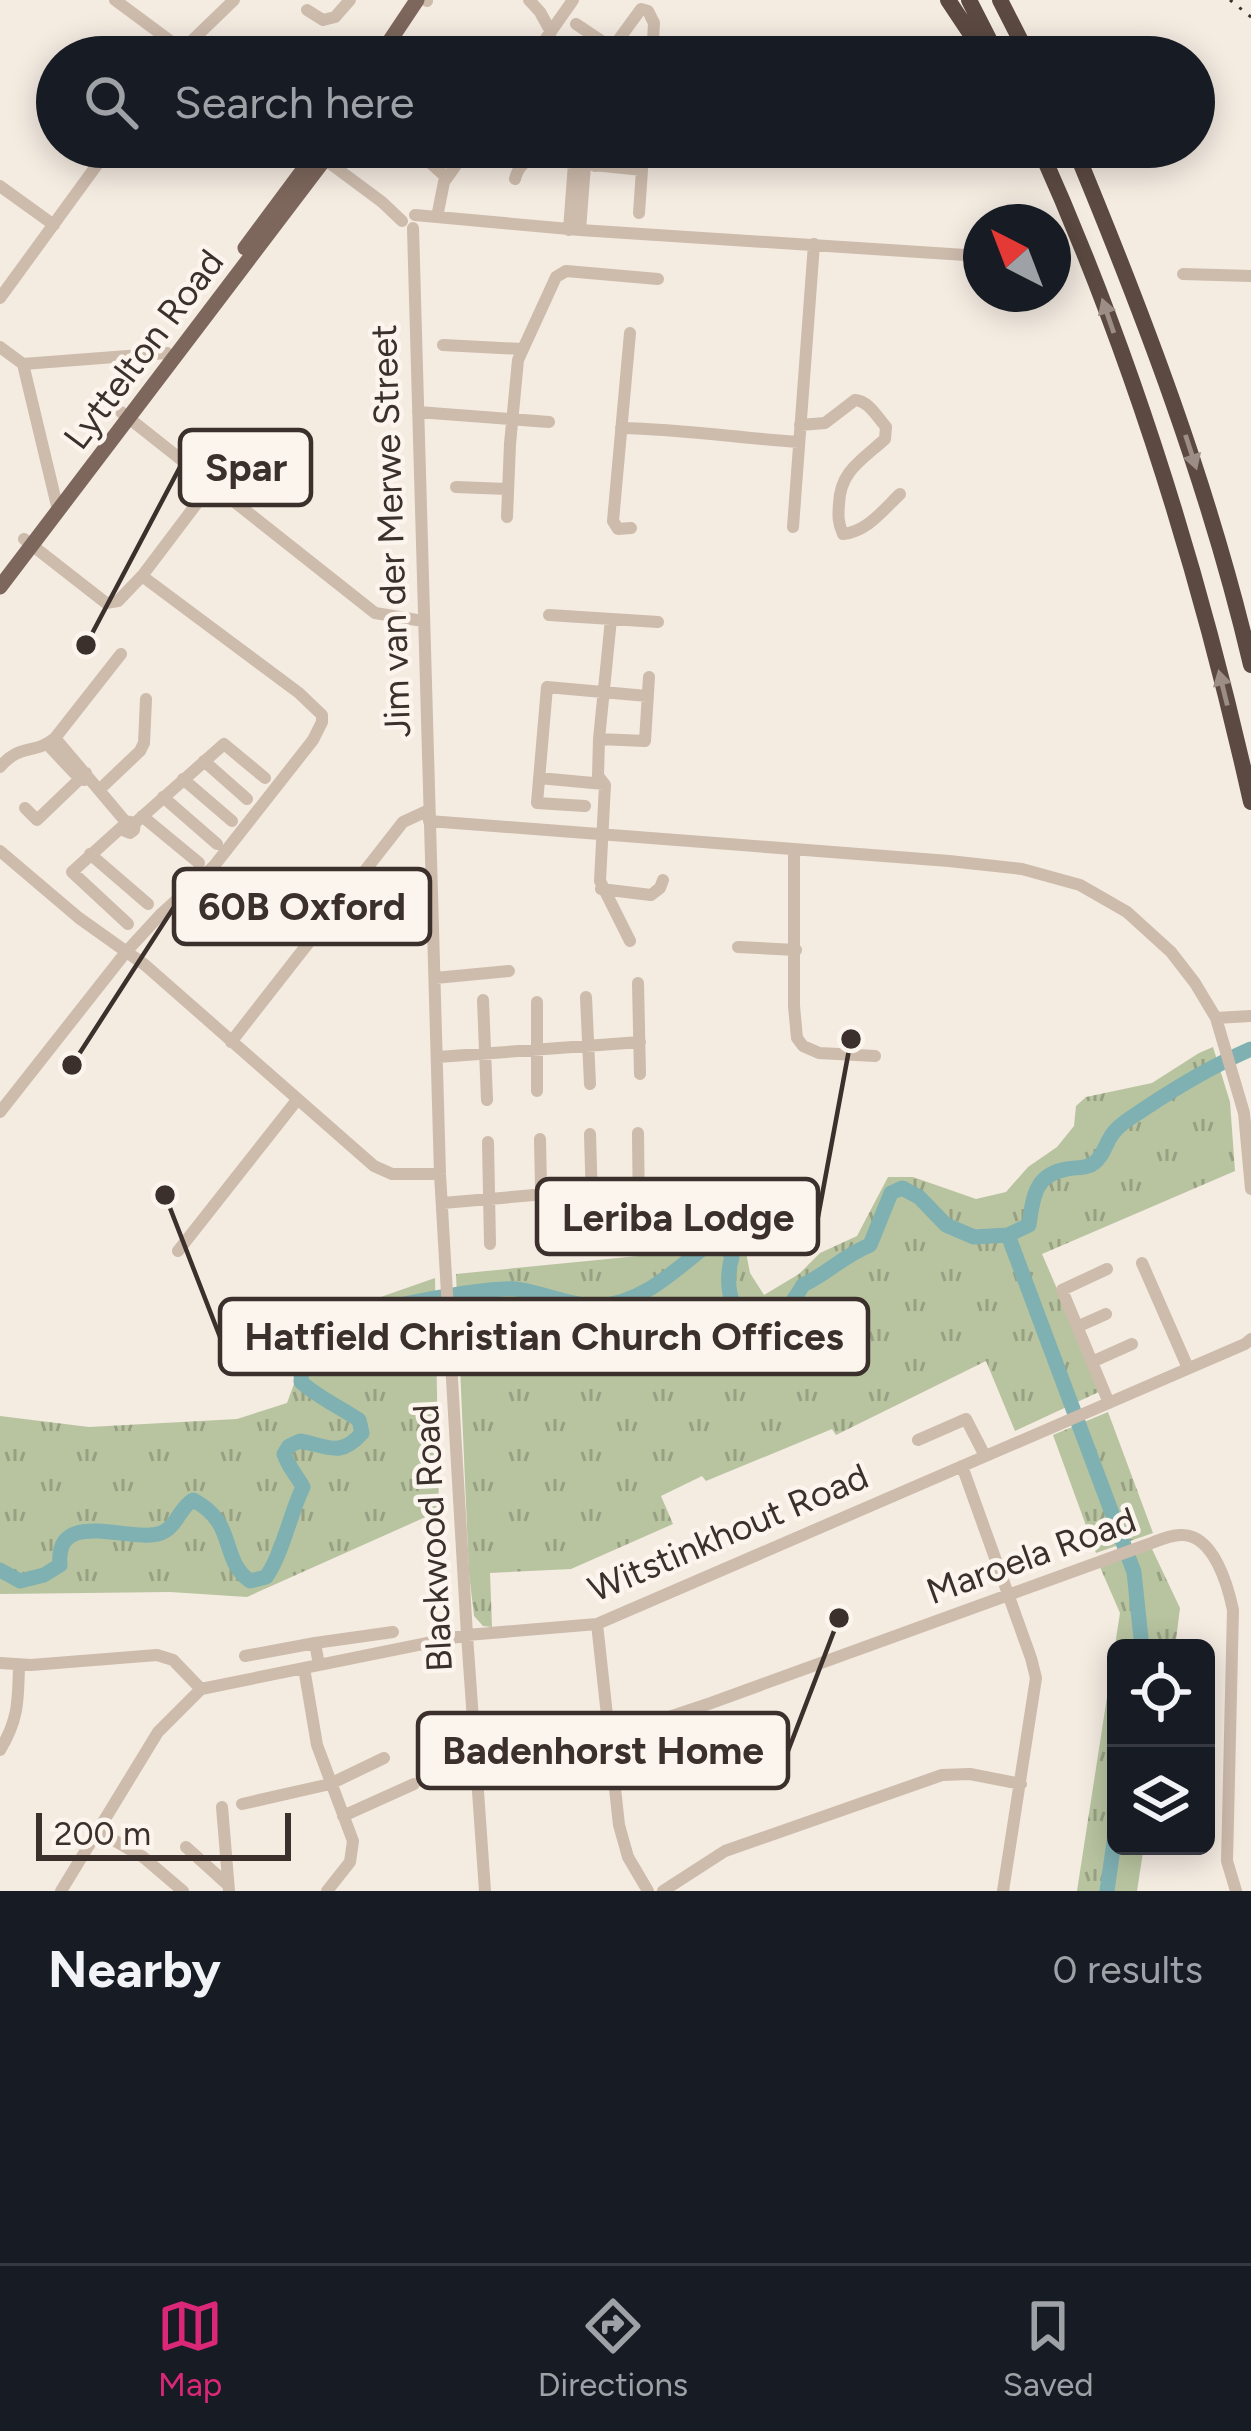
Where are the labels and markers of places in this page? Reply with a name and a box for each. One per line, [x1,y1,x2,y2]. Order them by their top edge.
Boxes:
callout: Spar [180,430,311,505]
callout: 60B Oxford [174,869,430,944]
callout: Leriba Lodge [537,1179,818,1254]
callout: Hatfield Christian Church Offices [220,1299,868,1374]
callout: Badenhorst Home [418,1713,788,1788]

